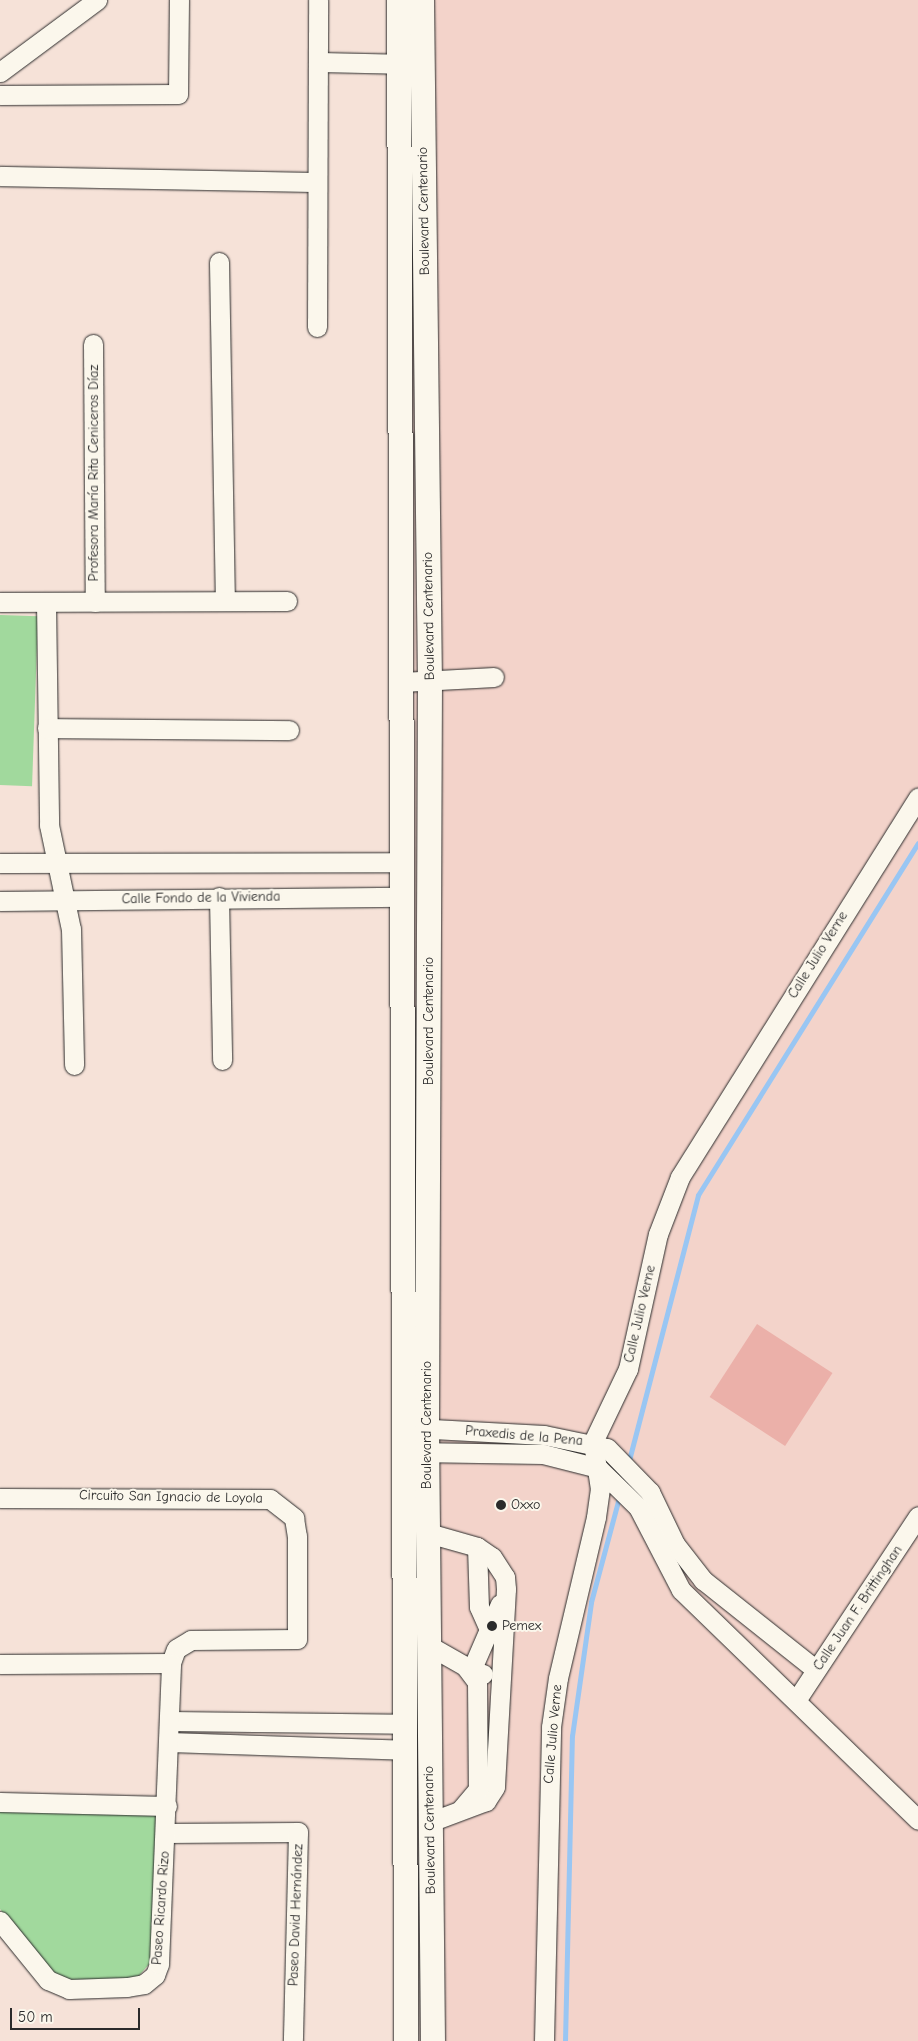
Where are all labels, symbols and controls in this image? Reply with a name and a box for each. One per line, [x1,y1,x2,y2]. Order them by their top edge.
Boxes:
street label: Boulevard Centenario [414,147,434,275]
street label: Profesora María Rita Ceniceros Díaz [86,365,102,581]
street label: Boulevard Centenario [419,552,439,680]
street label: Calle Fondo de la Vivienda [121,888,281,908]
street label: Calle Julio Verne [785,908,851,1002]
street label: Boulevard Centenario [421,957,437,1085]
street label: Calle Julio Verne [621,1264,659,1364]
street label: Boulevard Centenario [419,1361,435,1489]
street label: Praxedis de la Pena [464,1422,584,1450]
street label: Circuito San Ignacio de Loyola [79,1487,263,1507]
place label: Oxxo [511,1497,540,1513]
marker: Oxxo [495,1499,507,1511]
street label: Calle Juan F. Brittinghan [810,1542,906,1674]
place label: Pemex [502,1618,541,1634]
marker: Pemex [486,1620,498,1632]
street label: Calle Julio Verne [540,1684,566,1784]
street label: Boulevard Centenario [420,1766,440,1894]
street label: Paseo David Hernández [285,1844,307,1986]
street label: Paseo Ricardo Rizo [149,1850,173,1966]
scale bar [12,1998,142,2030]
text: 50 m [18,2008,53,2026]

